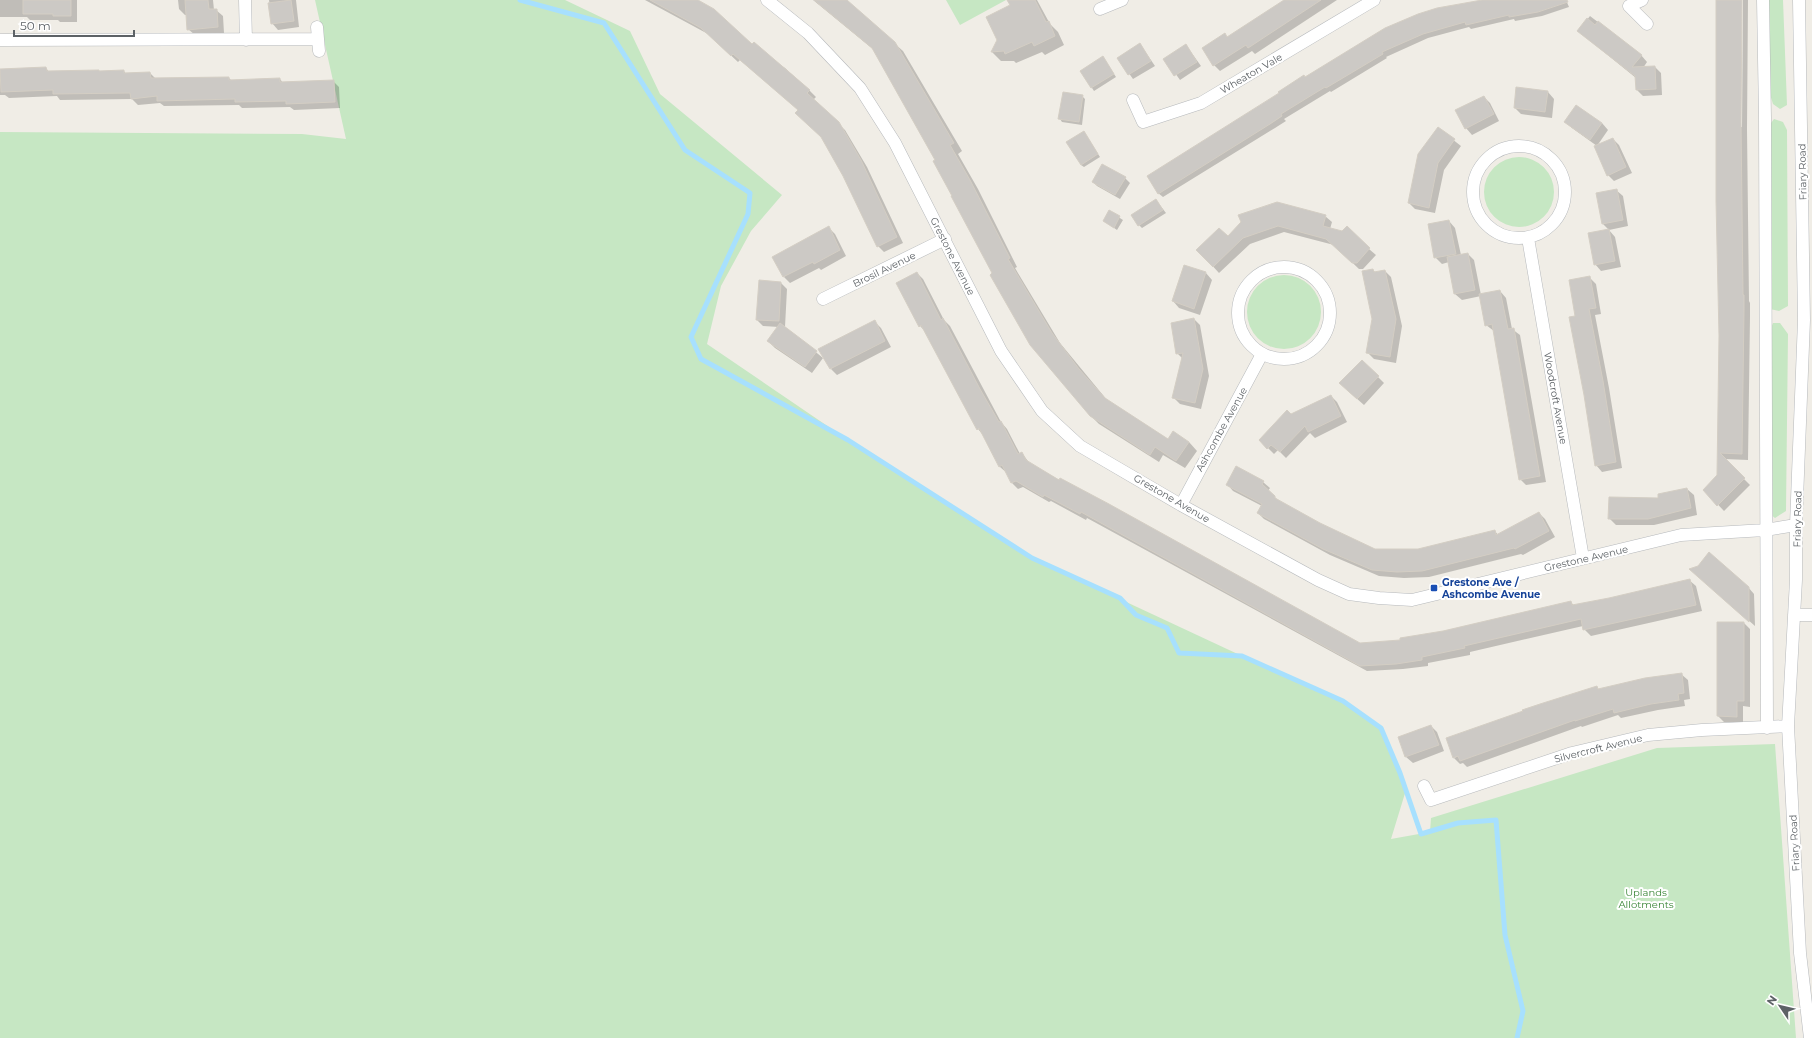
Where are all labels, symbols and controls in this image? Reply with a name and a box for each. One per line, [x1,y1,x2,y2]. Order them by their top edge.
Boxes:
scale bar [14,12,134,38]
text: 50 m [20,18,51,33]
street label: Wheaton Vale [1218,50,1285,97]
street label: Friary Road [1796,143,1809,201]
street label: Grestone Avenue [927,215,978,297]
street label: Brosil Avenue [851,249,918,290]
street label: Woodcroft Avenue [1541,351,1570,445]
street label: Ashcombe Avenue [1193,385,1250,474]
street label: Grestone Avenue [1131,471,1212,526]
street label: Friary Road [1791,490,1804,548]
street label: Grestone Avenue [1543,542,1629,574]
place label: Grestone Ave / Ashcombe Avenue [1441,576,1540,601]
marker: Grestone Ave / Ashcombe Avenue [1429,583,1439,593]
street label: Silvercroft Avenue [1553,731,1644,766]
street label: Friary Road [1787,814,1802,872]
park label: Uplands Allotments [1618,886,1674,911]
north arrow [1760,986,1800,1026]
text: N [1764,993,1780,1008]

